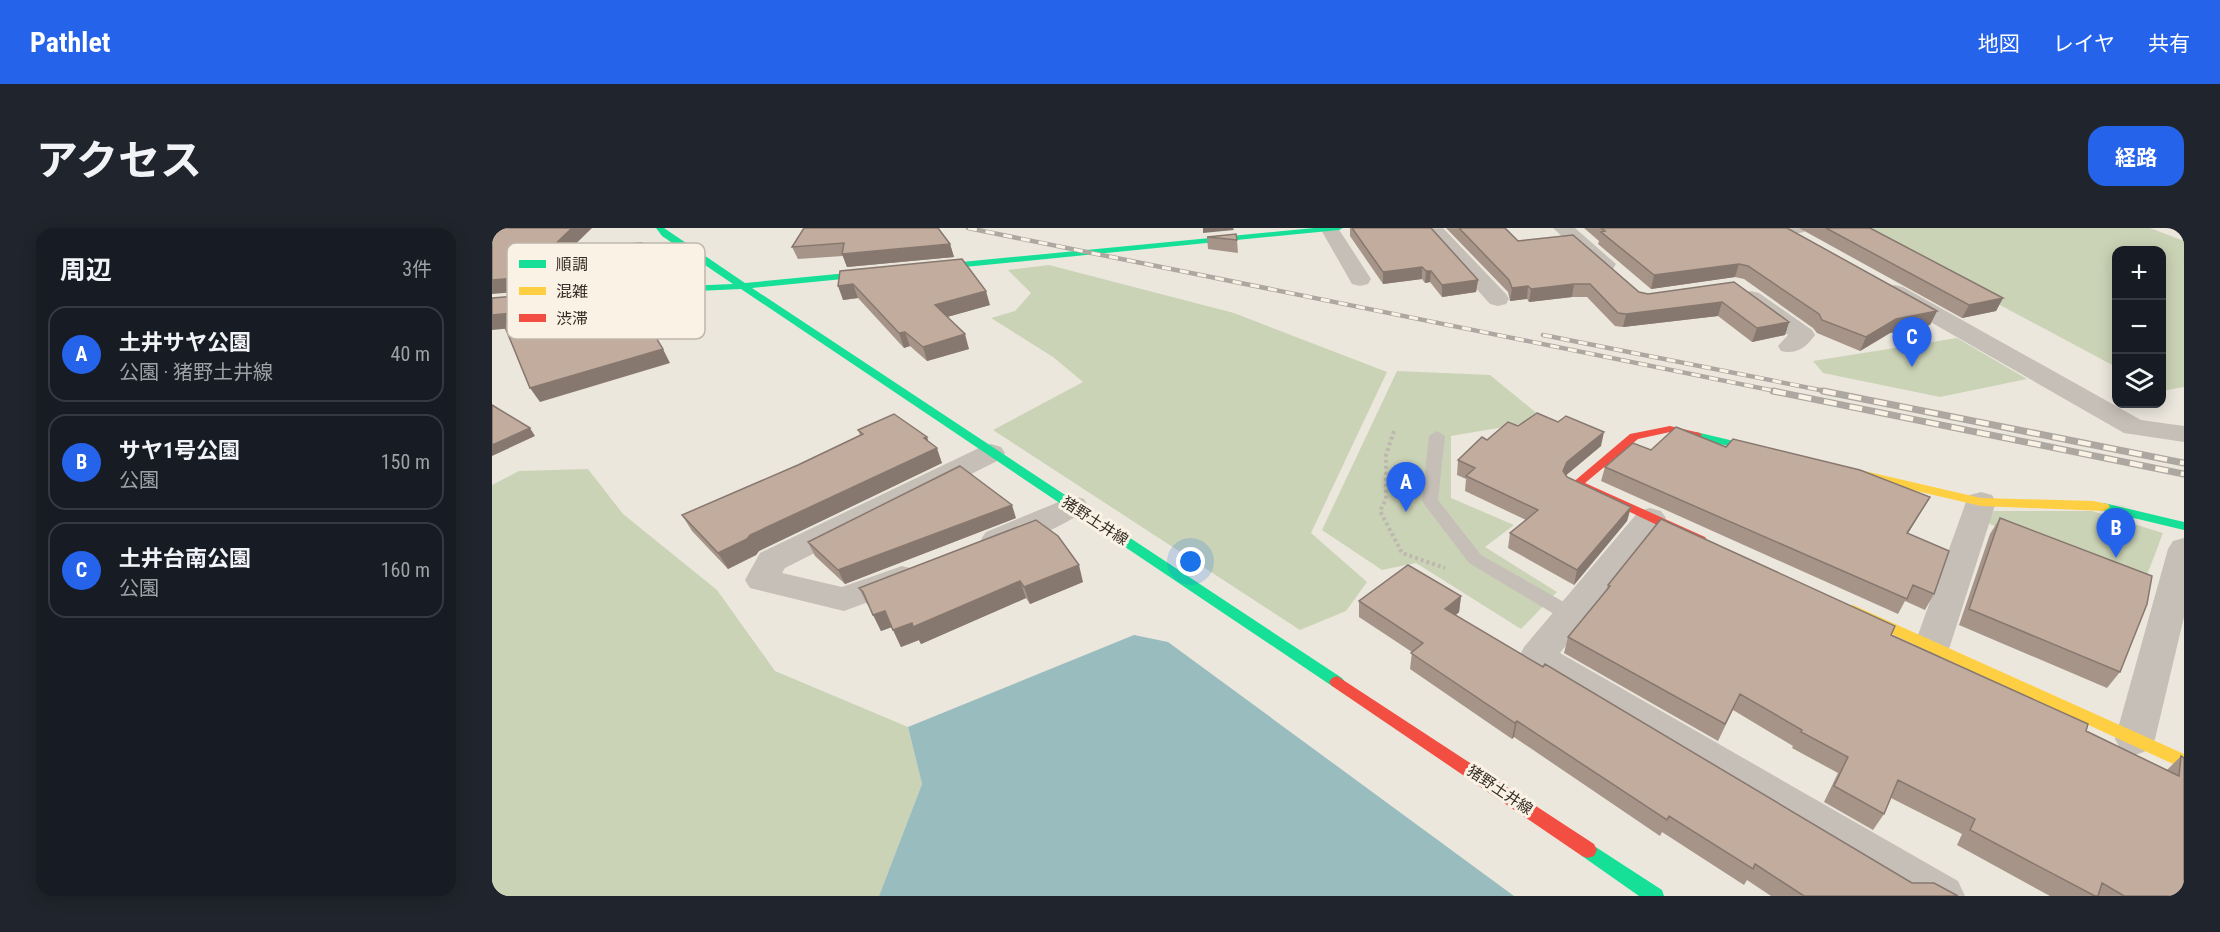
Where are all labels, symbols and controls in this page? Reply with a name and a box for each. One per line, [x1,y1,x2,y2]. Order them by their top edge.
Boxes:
text: Pathlet [30,26,110,59]
text: 地図 [1978,32,2020,56]
text: レイヤ [2053,32,2115,56]
text: 共有 [2148,32,2190,56]
button: 経路 [2088,126,2184,186]
text: アクセス [36,136,202,185]
legend [507,243,705,339]
map controls [2112,246,2166,408]
button: + [2112,246,2166,300]
text: 周辺 [60,255,112,285]
text: 順調 [556,255,588,274]
text: 3件 [402,257,432,281]
text: 混雑 [556,282,588,301]
button: − [2112,300,2166,354]
text: 渋滞 [556,309,588,328]
pin: C [1892,318,1932,367]
text: 土井サヤ公園 [119,330,251,355]
text: A [76,342,87,366]
text: 40 m [391,342,430,366]
button: layers [2112,354,2166,408]
text: 公園 · 猪野土井線 [119,360,273,384]
text: サヤ1号公園 [119,438,240,463]
text: B [76,450,87,474]
text: 150 m [381,450,430,474]
pin: A [1386,462,1426,512]
text: 公園 [119,468,159,492]
street label: 猪野土井線 [1059,493,1131,549]
pin: B [2096,508,2136,558]
text: 土井台南公園 [119,546,251,571]
your location [1176,547,1205,576]
text: C [76,558,87,582]
text: 160 m [381,558,430,582]
text: 公園 [119,576,159,600]
street label: 猪野土井線 [1464,762,1536,818]

